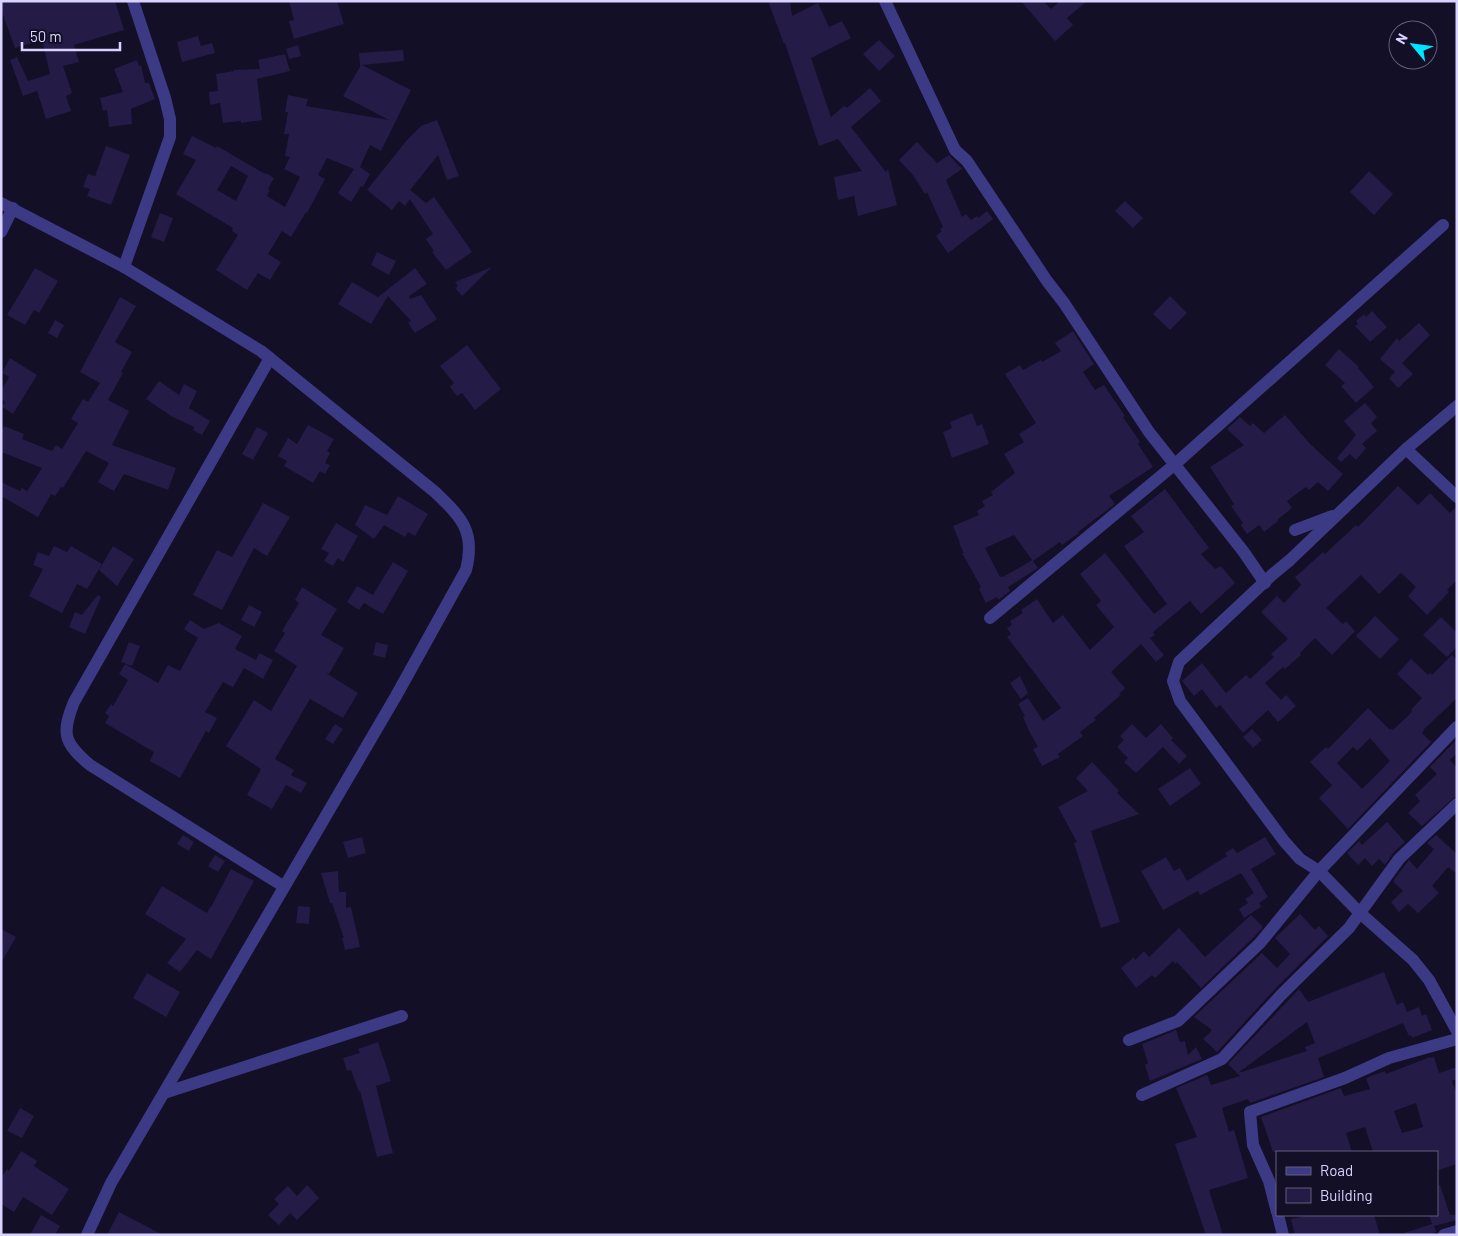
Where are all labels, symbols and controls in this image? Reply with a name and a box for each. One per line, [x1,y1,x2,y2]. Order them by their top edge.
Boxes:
scale bar [22,20,120,52]
north arrow [1388,20,1438,70]
text: 50 m [30,27,62,45]
text: N [1392,30,1411,47]
legend [1276,1151,1438,1216]
text: Road [1320,1161,1353,1179]
text: Building [1320,1186,1373,1204]

